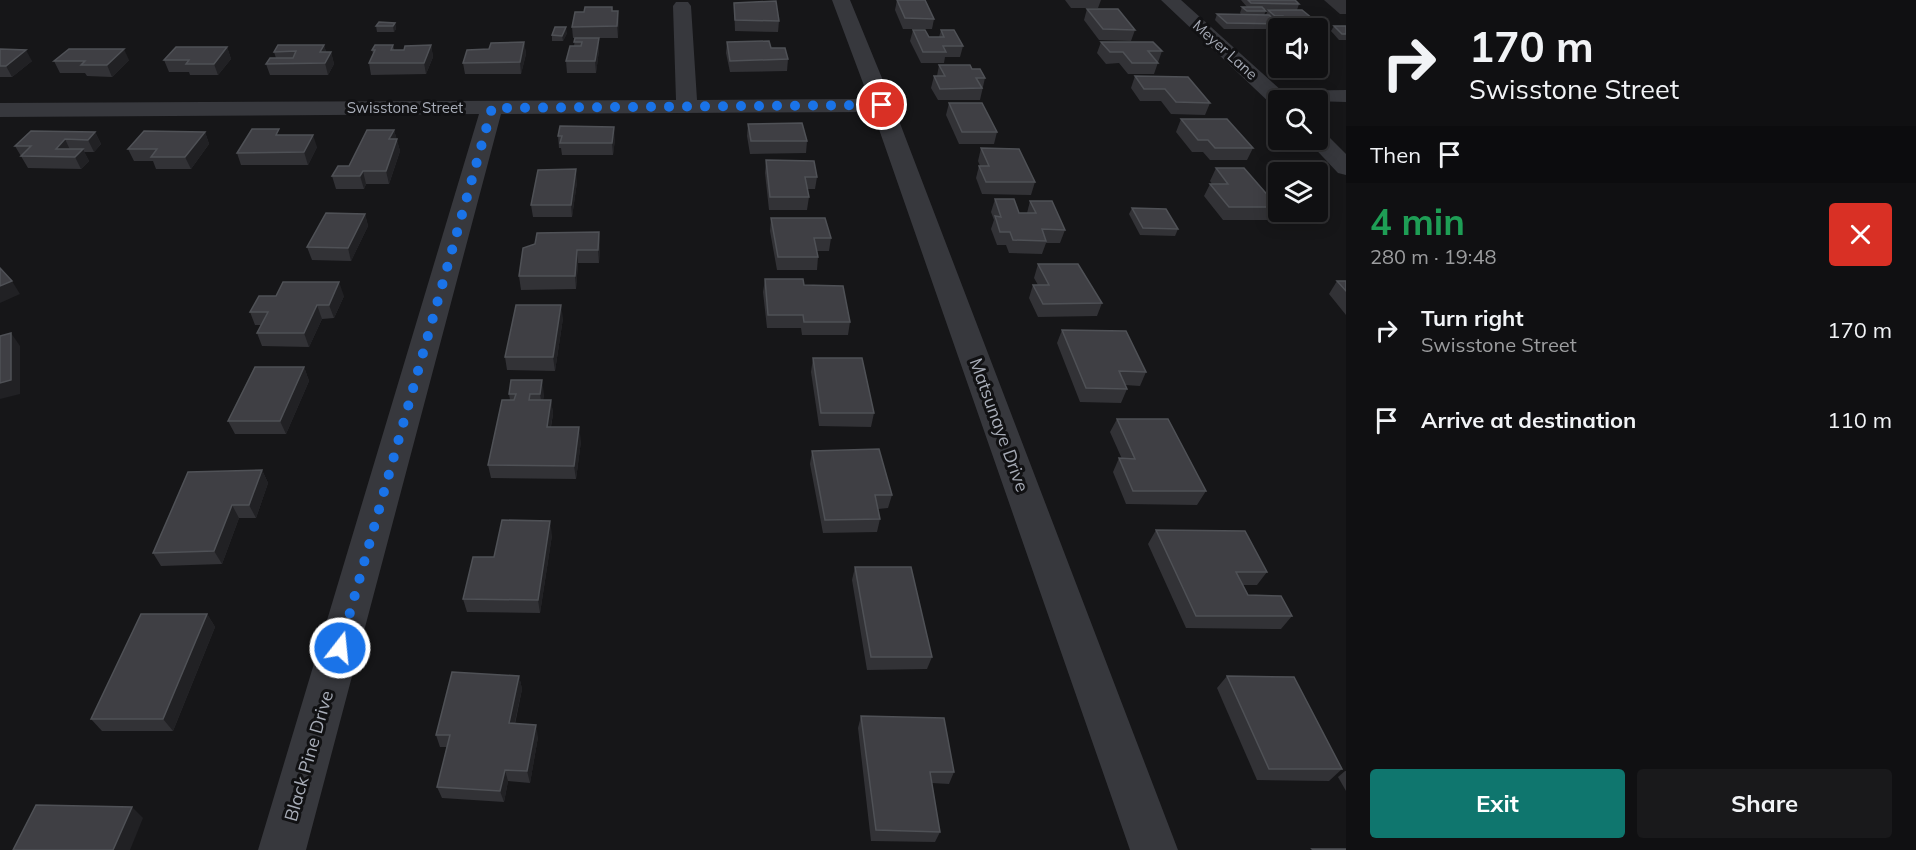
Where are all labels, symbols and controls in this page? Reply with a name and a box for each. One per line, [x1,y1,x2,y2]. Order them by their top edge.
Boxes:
street label: Meyer Lane [1189,16,1262,84]
map controls [1268,18,1328,222]
button: sound [1268,18,1328,78]
text: 170 m [1469,20,1594,73]
icon: right [1370,24,1448,102]
text: Swisstone Street [1469,72,1679,106]
pin [856,79,907,130]
icon: arrive [865,88,898,121]
button: search [1268,90,1328,150]
street label: Swisstone Street [347,98,463,117]
icon: arrive [1433,138,1466,171]
text: Then [1370,141,1421,169]
button: layers [1268,162,1328,222]
text: 4 min [1370,199,1465,244]
button: close [1829,203,1892,266]
text: 280 m · 19:48 [1370,244,1496,269]
text: Turn right [1421,304,1524,332]
icon: right [1370,314,1403,347]
text: 170 m [1827,316,1892,344]
text: Swisstone Street [1421,332,1577,357]
street label: Matsunaye Drive [965,355,1034,495]
icon: arrive [1370,404,1403,437]
text: Arrive at destination [1421,406,1636,434]
text: 110 m [1827,406,1892,434]
position arrow [308,616,372,680]
street label: Black Pine Drive [279,688,338,824]
button: Exit [1370,769,1625,838]
button: Share [1637,769,1892,838]

